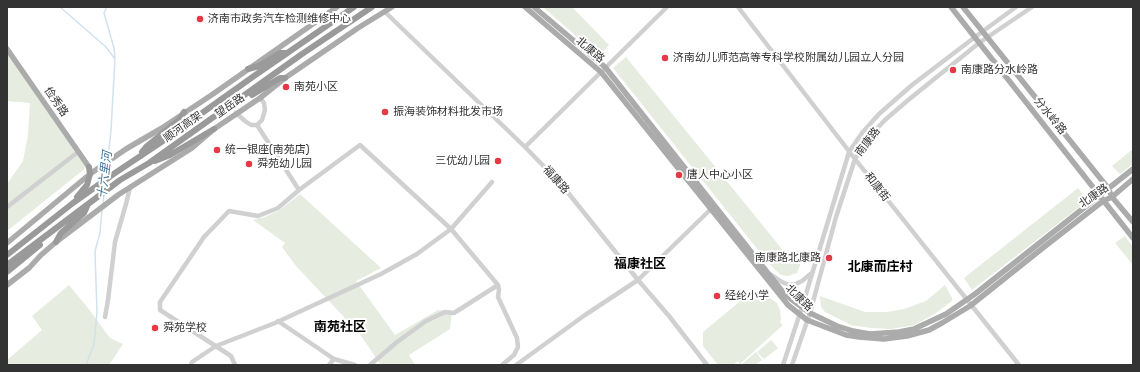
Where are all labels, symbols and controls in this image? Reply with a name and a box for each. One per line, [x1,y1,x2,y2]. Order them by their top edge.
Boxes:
place label: 济南市政务汽车检测维修中心 [208,12,351,26]
marker: 济南市政务汽车检测维修中心 [195,14,205,24]
street label: 北康路 [573,34,607,66]
place label: 济南幼儿师范高等专科学校附属幼儿园立人分园 [673,51,904,65]
marker: 济南幼儿师范高等专科学校附属幼儿园立人分园 [660,53,670,63]
place label: 南康路分水岭路 [961,63,1038,77]
marker: 南康路分水岭路 [948,65,958,75]
place label: 南苑小区 [294,80,338,94]
marker: 南苑小区 [281,82,291,92]
street label: 俭秀路 [41,85,71,119]
street label: 望岳路 [213,91,247,121]
street label: 分水岭路 [1031,95,1069,137]
place label: 振海装饰材料批发市场 [393,105,503,119]
marker: 振海装饰材料批发市场 [380,107,390,117]
street label: 顺河高架 [161,109,205,145]
street label: 南康路 [853,125,883,159]
place label: 统一银座(南苑店) [225,143,309,157]
marker: 统一银座(南苑店) [212,145,222,155]
water label: 十六里河 [95,150,115,200]
place label: 三优幼儿园 [435,154,490,168]
marker: 三优幼儿园 [493,156,503,166]
place label: 舜苑幼儿园 [257,157,312,171]
marker: 舜苑幼儿园 [244,159,254,169]
street label: 福康路 [540,163,572,197]
place label: 唐人中心小区 [687,168,753,182]
marker: 唐人中心小区 [674,170,684,180]
street label: 和康街 [862,170,892,204]
street label: 北康路 [1077,181,1111,211]
place label: 南康路北康路 [755,251,821,265]
marker: 南康路北康路 [824,253,834,263]
district label: 福康社区 [614,256,666,272]
district label: 北康而庄村 [848,259,912,275]
street label: 北康路 [783,282,815,314]
place label: 经纶小学 [725,289,769,303]
marker: 经纶小学 [712,291,722,301]
district label: 南苑社区 [314,319,366,335]
place label: 舜苑学校 [163,321,207,335]
marker: 舜苑学校 [150,323,160,333]

